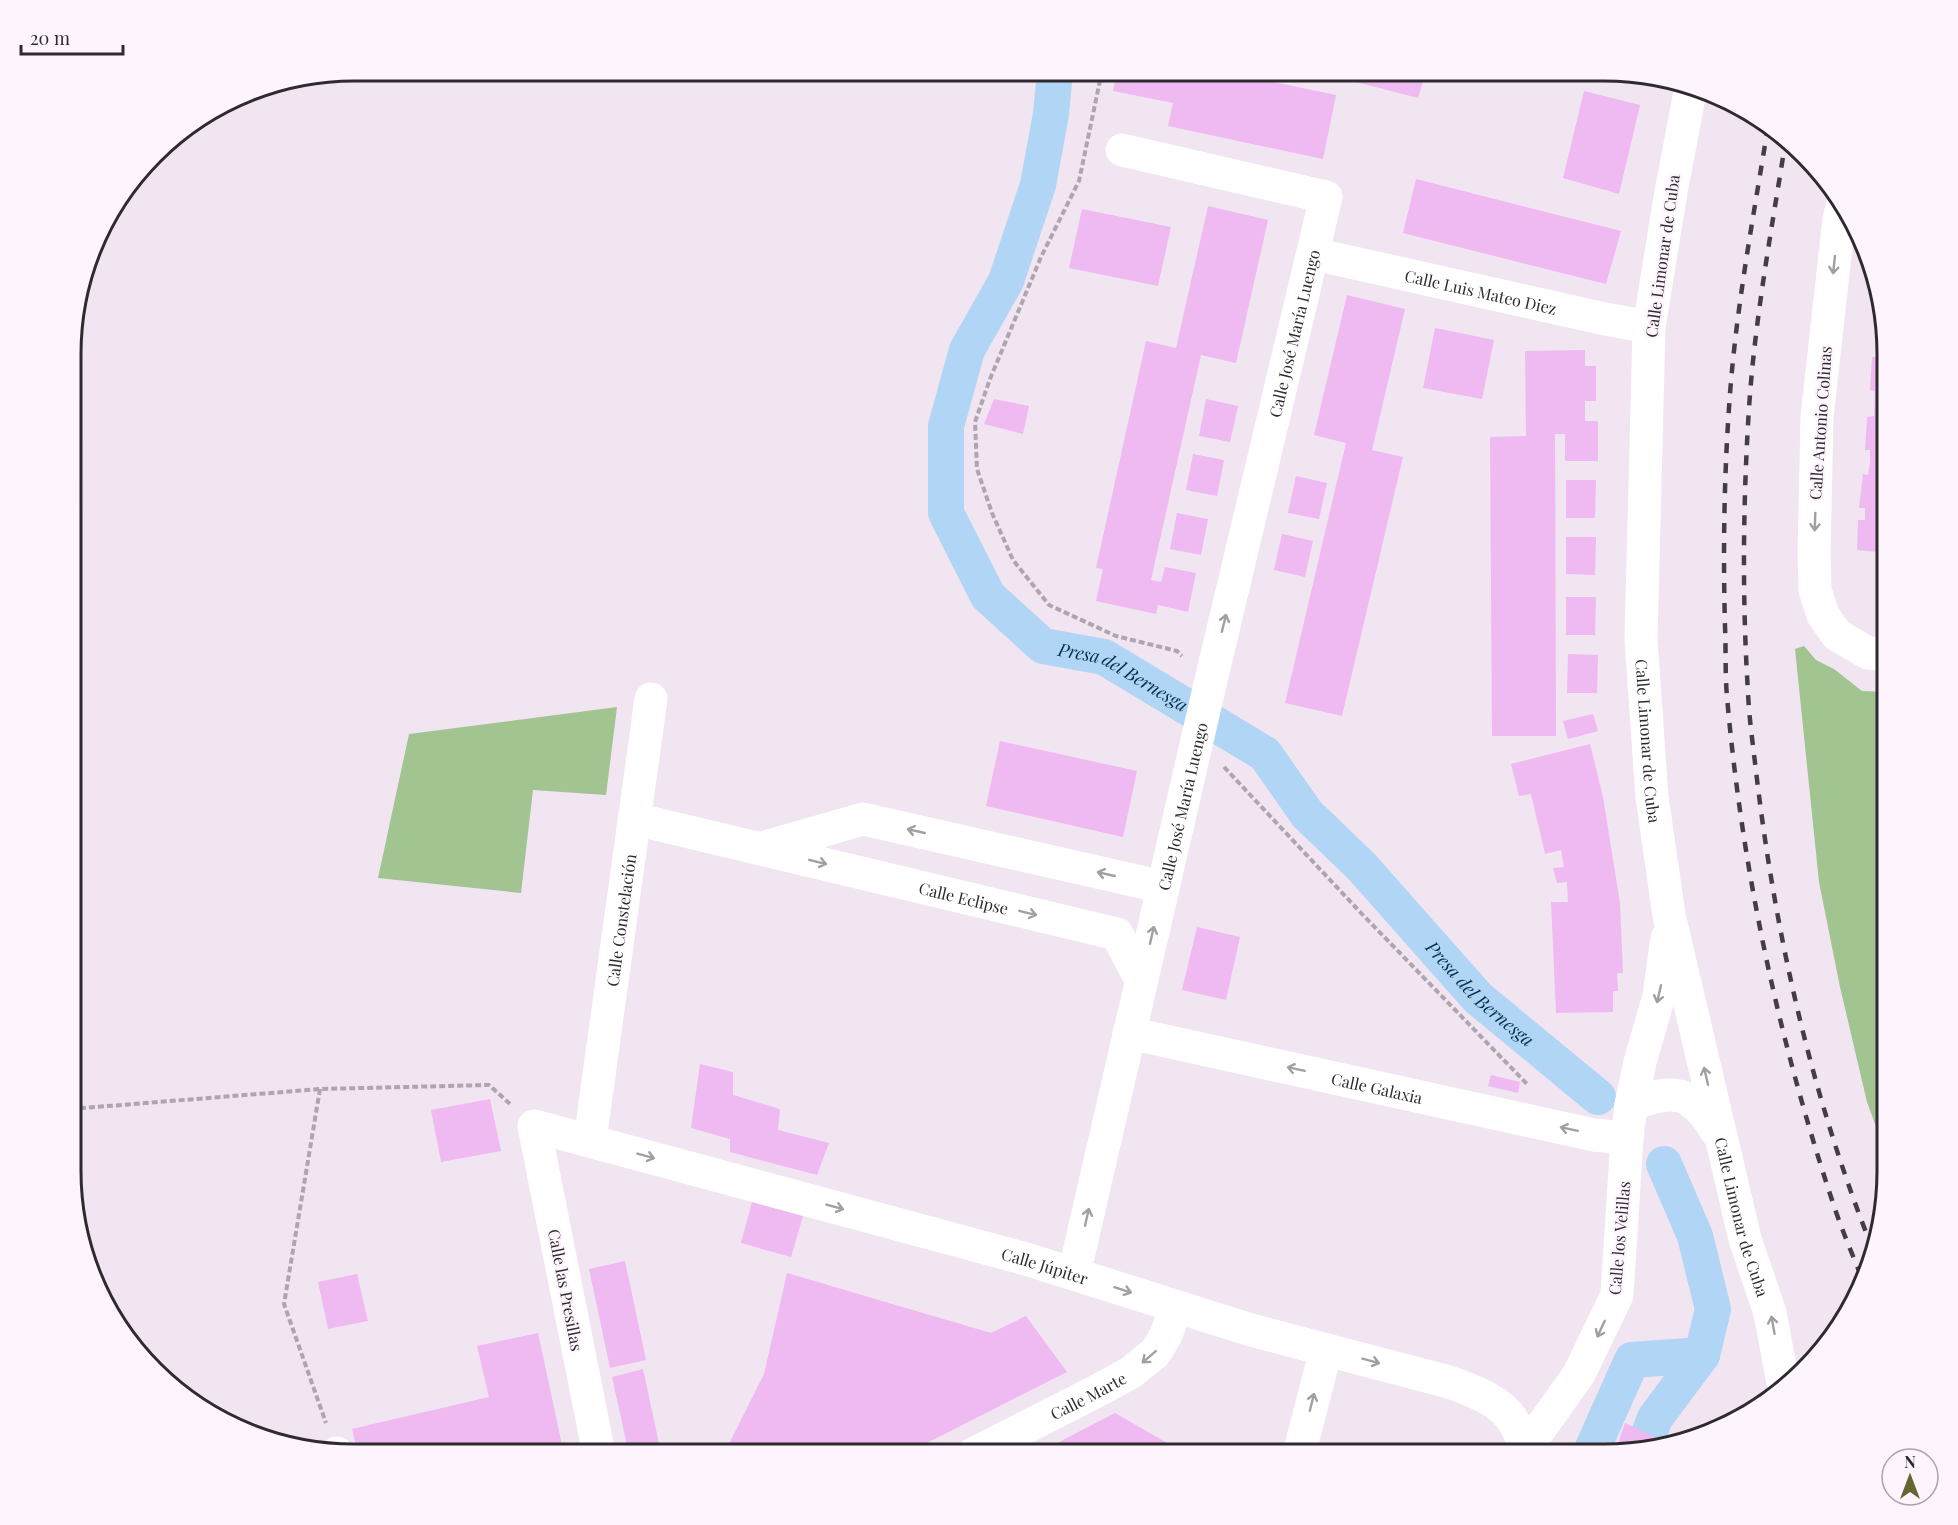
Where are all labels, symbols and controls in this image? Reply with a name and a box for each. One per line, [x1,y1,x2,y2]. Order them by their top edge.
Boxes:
scale bar [21,18,123,56]
text: 20 m [30,26,70,50]
street label: Calle Limonar de Cuba [1640,173,1684,339]
street label: Calle José María Luengo [1263,247,1324,419]
one-way arrow [1828,254,1839,274]
street label: Calle Luis Mateo Diez [1403,264,1559,319]
street label: Calle Antonio Colinas [1804,345,1836,501]
one-way arrow [1809,511,1820,531]
one-way arrow [1219,614,1231,633]
water label: Presa del Bernesga [1056,637,1193,717]
street label: Calle Limonar de Cuba [1632,658,1666,824]
street label: Calle José María Luengo [1152,720,1211,892]
one-way arrow [907,824,926,836]
street label: Calle Constelación [601,852,640,988]
one-way arrow [808,857,827,869]
one-way arrow [1097,868,1116,880]
street label: Calle Eclipse [917,877,1011,918]
one-way arrow [1018,907,1037,919]
one-way arrow [1146,926,1158,945]
water label: Presa del Bernesga [1420,935,1539,1052]
one-way arrow [1652,984,1664,1003]
one-way arrow [1287,1063,1306,1075]
street label: Calle Galaxia [1330,1067,1425,1108]
one-way arrow [1700,1067,1711,1087]
one-way arrow [1560,1123,1579,1135]
street label: Calle Limonar de Cuba [1711,1135,1774,1299]
one-way arrow [637,1150,656,1162]
street label: Calle los Velillas [1604,1180,1634,1296]
one-way arrow [825,1201,844,1213]
one-way arrow [1081,1208,1093,1227]
street label: Calle las Presillas [544,1227,588,1353]
street label: Calle Júpiter [999,1242,1091,1288]
one-way arrow [1113,1285,1132,1296]
one-way arrow [1767,1316,1778,1336]
one-way arrow [1595,1319,1607,1337]
one-way arrow [1141,1350,1157,1364]
one-way arrow [1361,1356,1380,1368]
street label: Calle Marte [1046,1367,1130,1424]
one-way arrow [1306,1393,1318,1412]
north arrow [1880,1447,1940,1507]
text: N [1904,1451,1916,1472]

